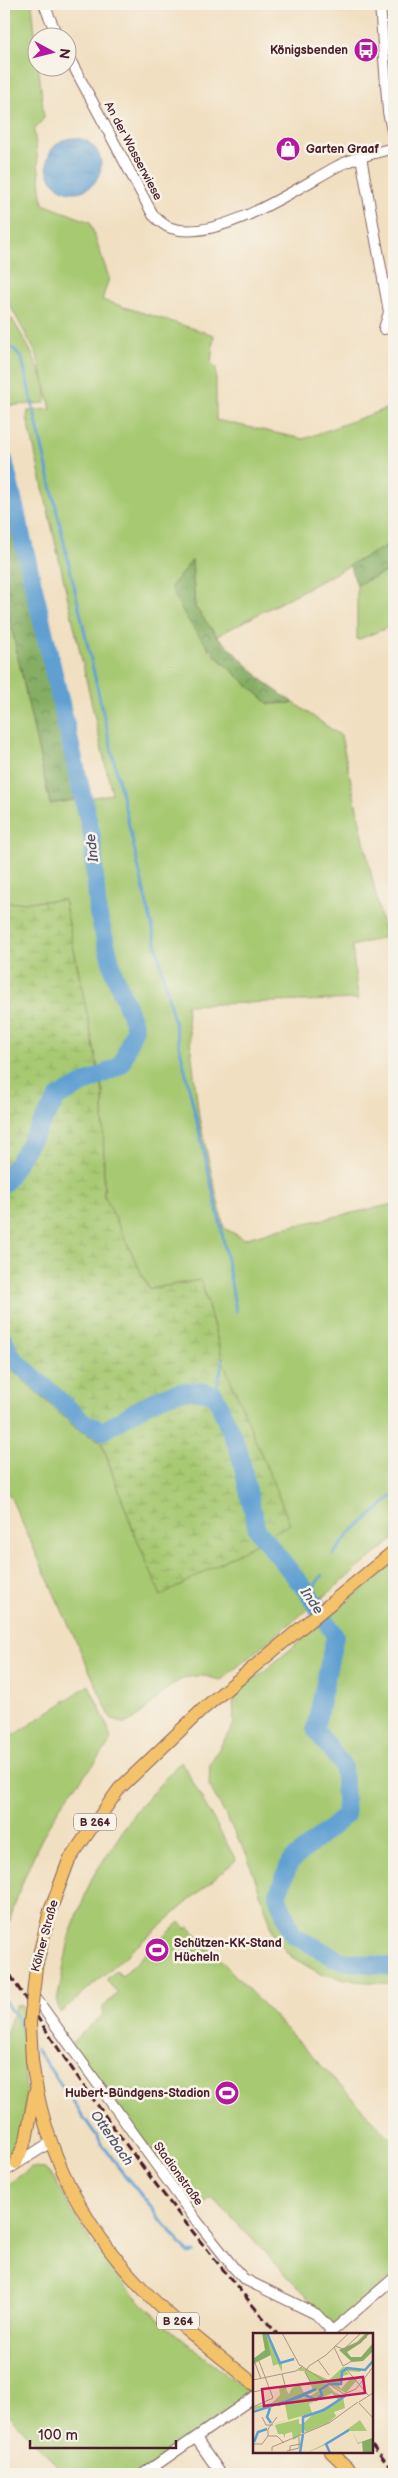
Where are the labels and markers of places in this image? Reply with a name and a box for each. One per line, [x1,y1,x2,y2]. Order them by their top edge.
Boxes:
bus stop icon: Königsbenden [353,37,379,63]
place label: Königsbenden [270,43,348,58]
shop icon: Garten Graaf [275,136,301,162]
place label: Garten Graaf [306,142,379,157]
place label: Schützen-KK-Stand Hücheln [174,1936,282,1965]
sports icon: Schützen-KK-Stand Hücheln [144,1937,170,1963]
sports icon: Hubert-Bündgens-Stadion [214,2080,240,2106]
place label: Hubert-Bündgens-Stadion [65,2086,210,2101]

